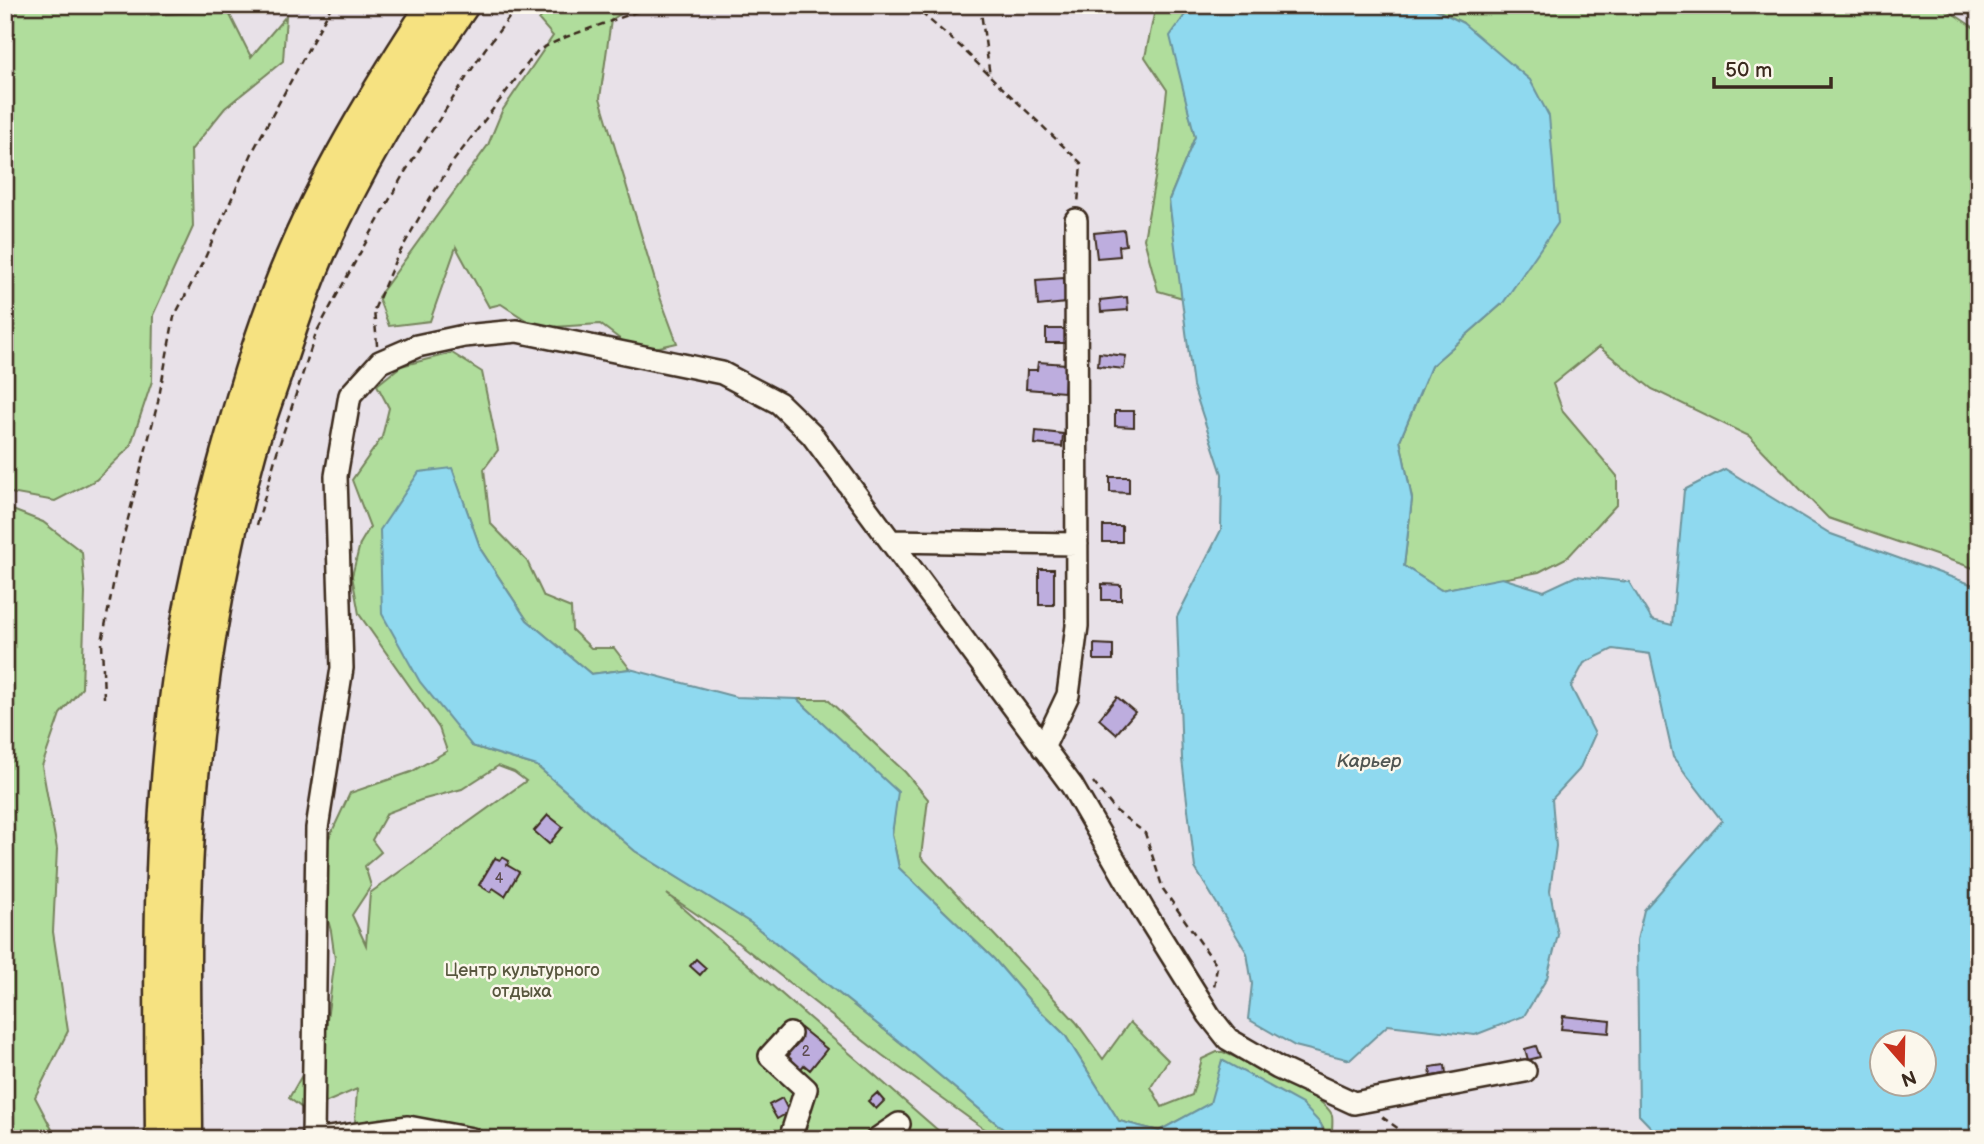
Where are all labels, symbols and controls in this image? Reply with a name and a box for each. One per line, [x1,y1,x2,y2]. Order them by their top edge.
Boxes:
scale bar [1714,46,1832,90]
text: 50 m [1725,58,1772,83]
water label: Карьер [1337,750,1402,773]
house number: 4 [495,870,504,887]
park label: Центр культурного отдыха [444,960,600,1002]
north arrow [1868,1028,1938,1098]
house number: 2 [802,1043,811,1060]
text: N [1898,1064,1919,1091]

